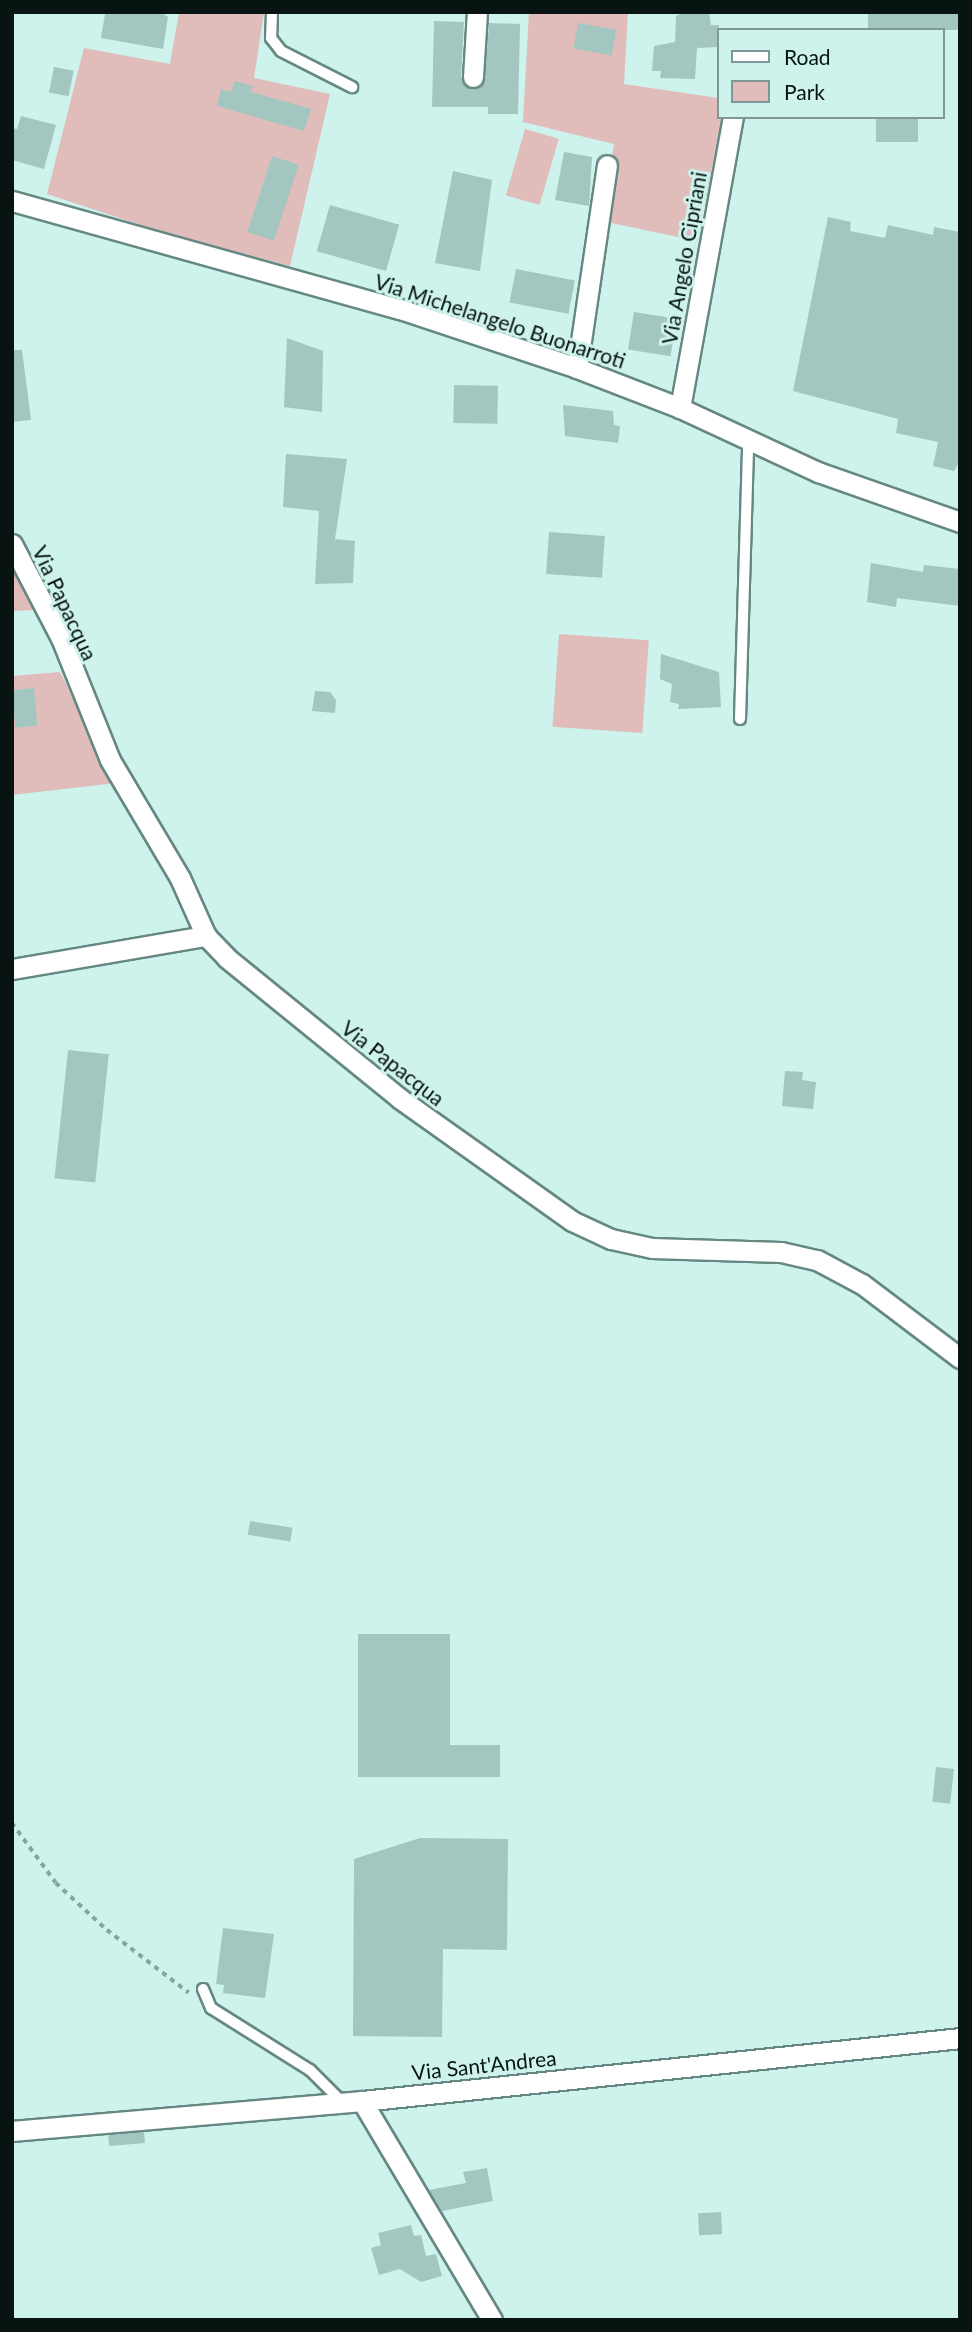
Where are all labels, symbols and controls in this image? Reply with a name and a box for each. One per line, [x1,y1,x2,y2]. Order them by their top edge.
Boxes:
legend [716,28,944,119]
text: Road [784,44,831,69]
text: Park [784,79,825,104]
street label: Via Angelo Cipriani [656,169,712,347]
street label: Via Michelangelo Buonarroti [371,269,629,373]
street label: Via Papacqua [27,542,103,664]
street label: Via Papacqua [336,1015,450,1111]
street label: Via Sant'Andrea [410,2045,558,2085]

